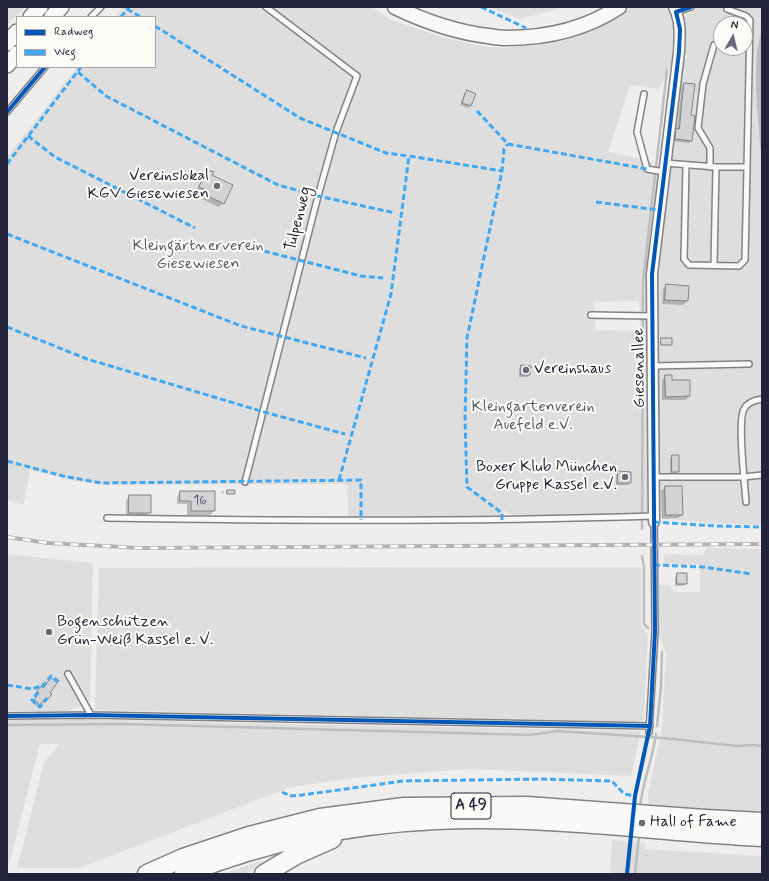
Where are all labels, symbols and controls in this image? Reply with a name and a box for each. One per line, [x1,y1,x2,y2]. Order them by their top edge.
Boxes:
legend [16,16,156,68]
north arrow [713,16,753,56]
text: N [730,18,739,33]
text: Radweg [54,24,93,40]
text: Weg [54,44,76,60]
place label: Vereinslokal KGV Giesewiesen [87,167,209,205]
marker: Vereinslokal KGV Giesewiesen [212,181,222,191]
street label: Tulpenweg [282,185,316,253]
park label: Kleingärtnerverein Giesewiesen [132,237,264,275]
street label: Giesenallee [630,328,650,408]
place label: Vereinshaus [534,360,611,380]
marker: Vereinshaus [521,365,531,375]
park label: Kleingartenverein Auefeld e.V. [472,398,594,436]
place label: Boxer Klub München Gruppe Kassel e.V. [476,458,617,496]
marker: Boxer Klub München Gruppe Kassel e.V. [620,472,630,482]
house number: 16 [193,493,207,509]
place label: Bogenschützen Grün-Weiß Kassel e. V. [57,613,213,651]
marker: Bogenschützen Grün-Weiß Kassel e. V. [44,627,54,637]
road number: A 49 [451,793,491,819]
place label: Hall of Fame [650,813,737,833]
marker: Hall of Fame [637,818,647,828]

